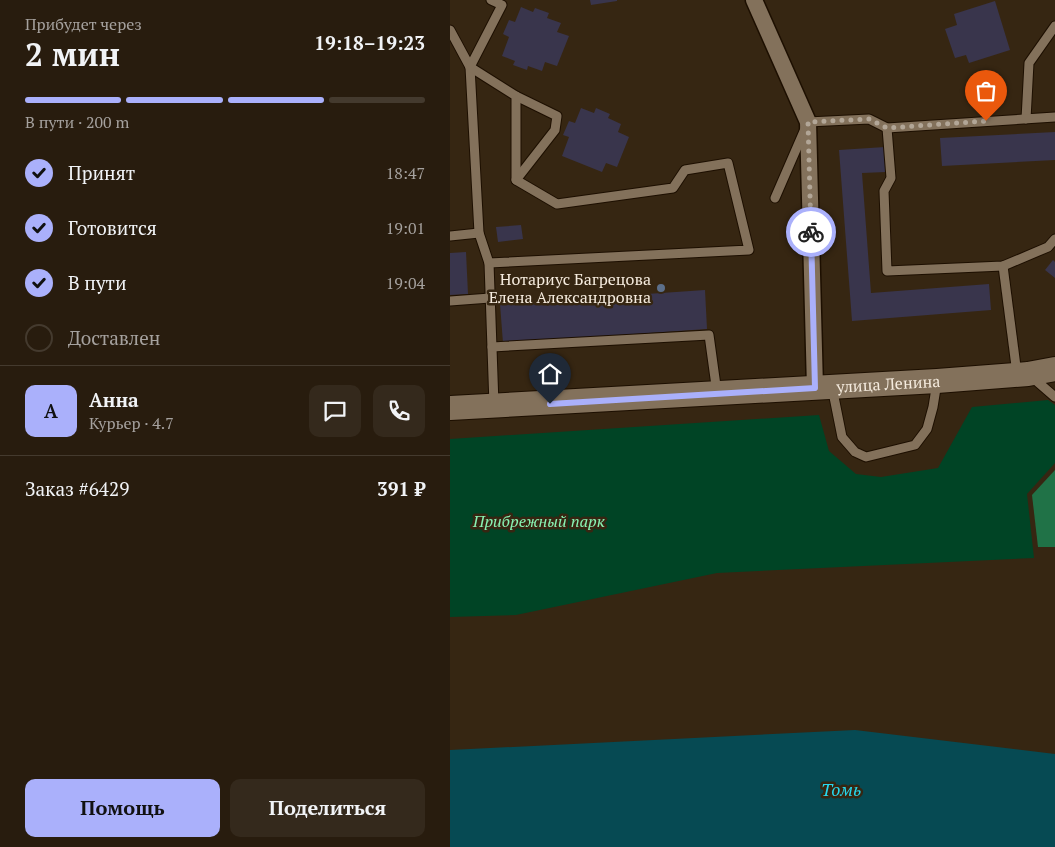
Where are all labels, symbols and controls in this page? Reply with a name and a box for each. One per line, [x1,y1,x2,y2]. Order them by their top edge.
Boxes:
text: Прибудет через [25,13,142,35]
text: 19:18–19:23 [314,30,425,55]
text: 2 мин [25,33,120,75]
pin [965,70,1007,121]
icon: bag [972,77,1000,105]
text: В пути · 200 m [25,111,129,133]
icon: check [25,159,53,187]
text: Принят [68,160,135,185]
text: 18:47 [386,162,425,184]
courier [786,207,836,257]
icon: check [25,214,53,242]
text: Готовится [68,215,157,240]
text: 19:01 [386,217,425,239]
icon: bike [797,218,825,246]
place label: Нотариус Багрецова Елена Александровна [489,268,651,308]
icon: check [25,269,53,297]
text: В пути [68,270,127,295]
text: 19:04 [386,272,425,294]
marker: Нотариус Багрецова Елена Александровна [655,282,667,294]
text: Доставлен [68,325,160,350]
pin [529,353,571,404]
icon: home [536,360,564,388]
street label: улица Ленина [835,370,941,398]
button: chat [309,385,361,437]
button: phone [373,385,425,437]
text: Анна [89,387,139,412]
text: А [44,398,58,423]
text: Курьер · 4.7 [89,412,174,434]
text: Заказ #6429 [25,476,129,501]
text: 391 ₽ [377,476,425,501]
park label: Прибрежный парк [472,510,605,532]
water label: Томь [821,777,861,801]
button: Помощь [25,779,220,837]
button: Поделиться [230,779,425,837]

